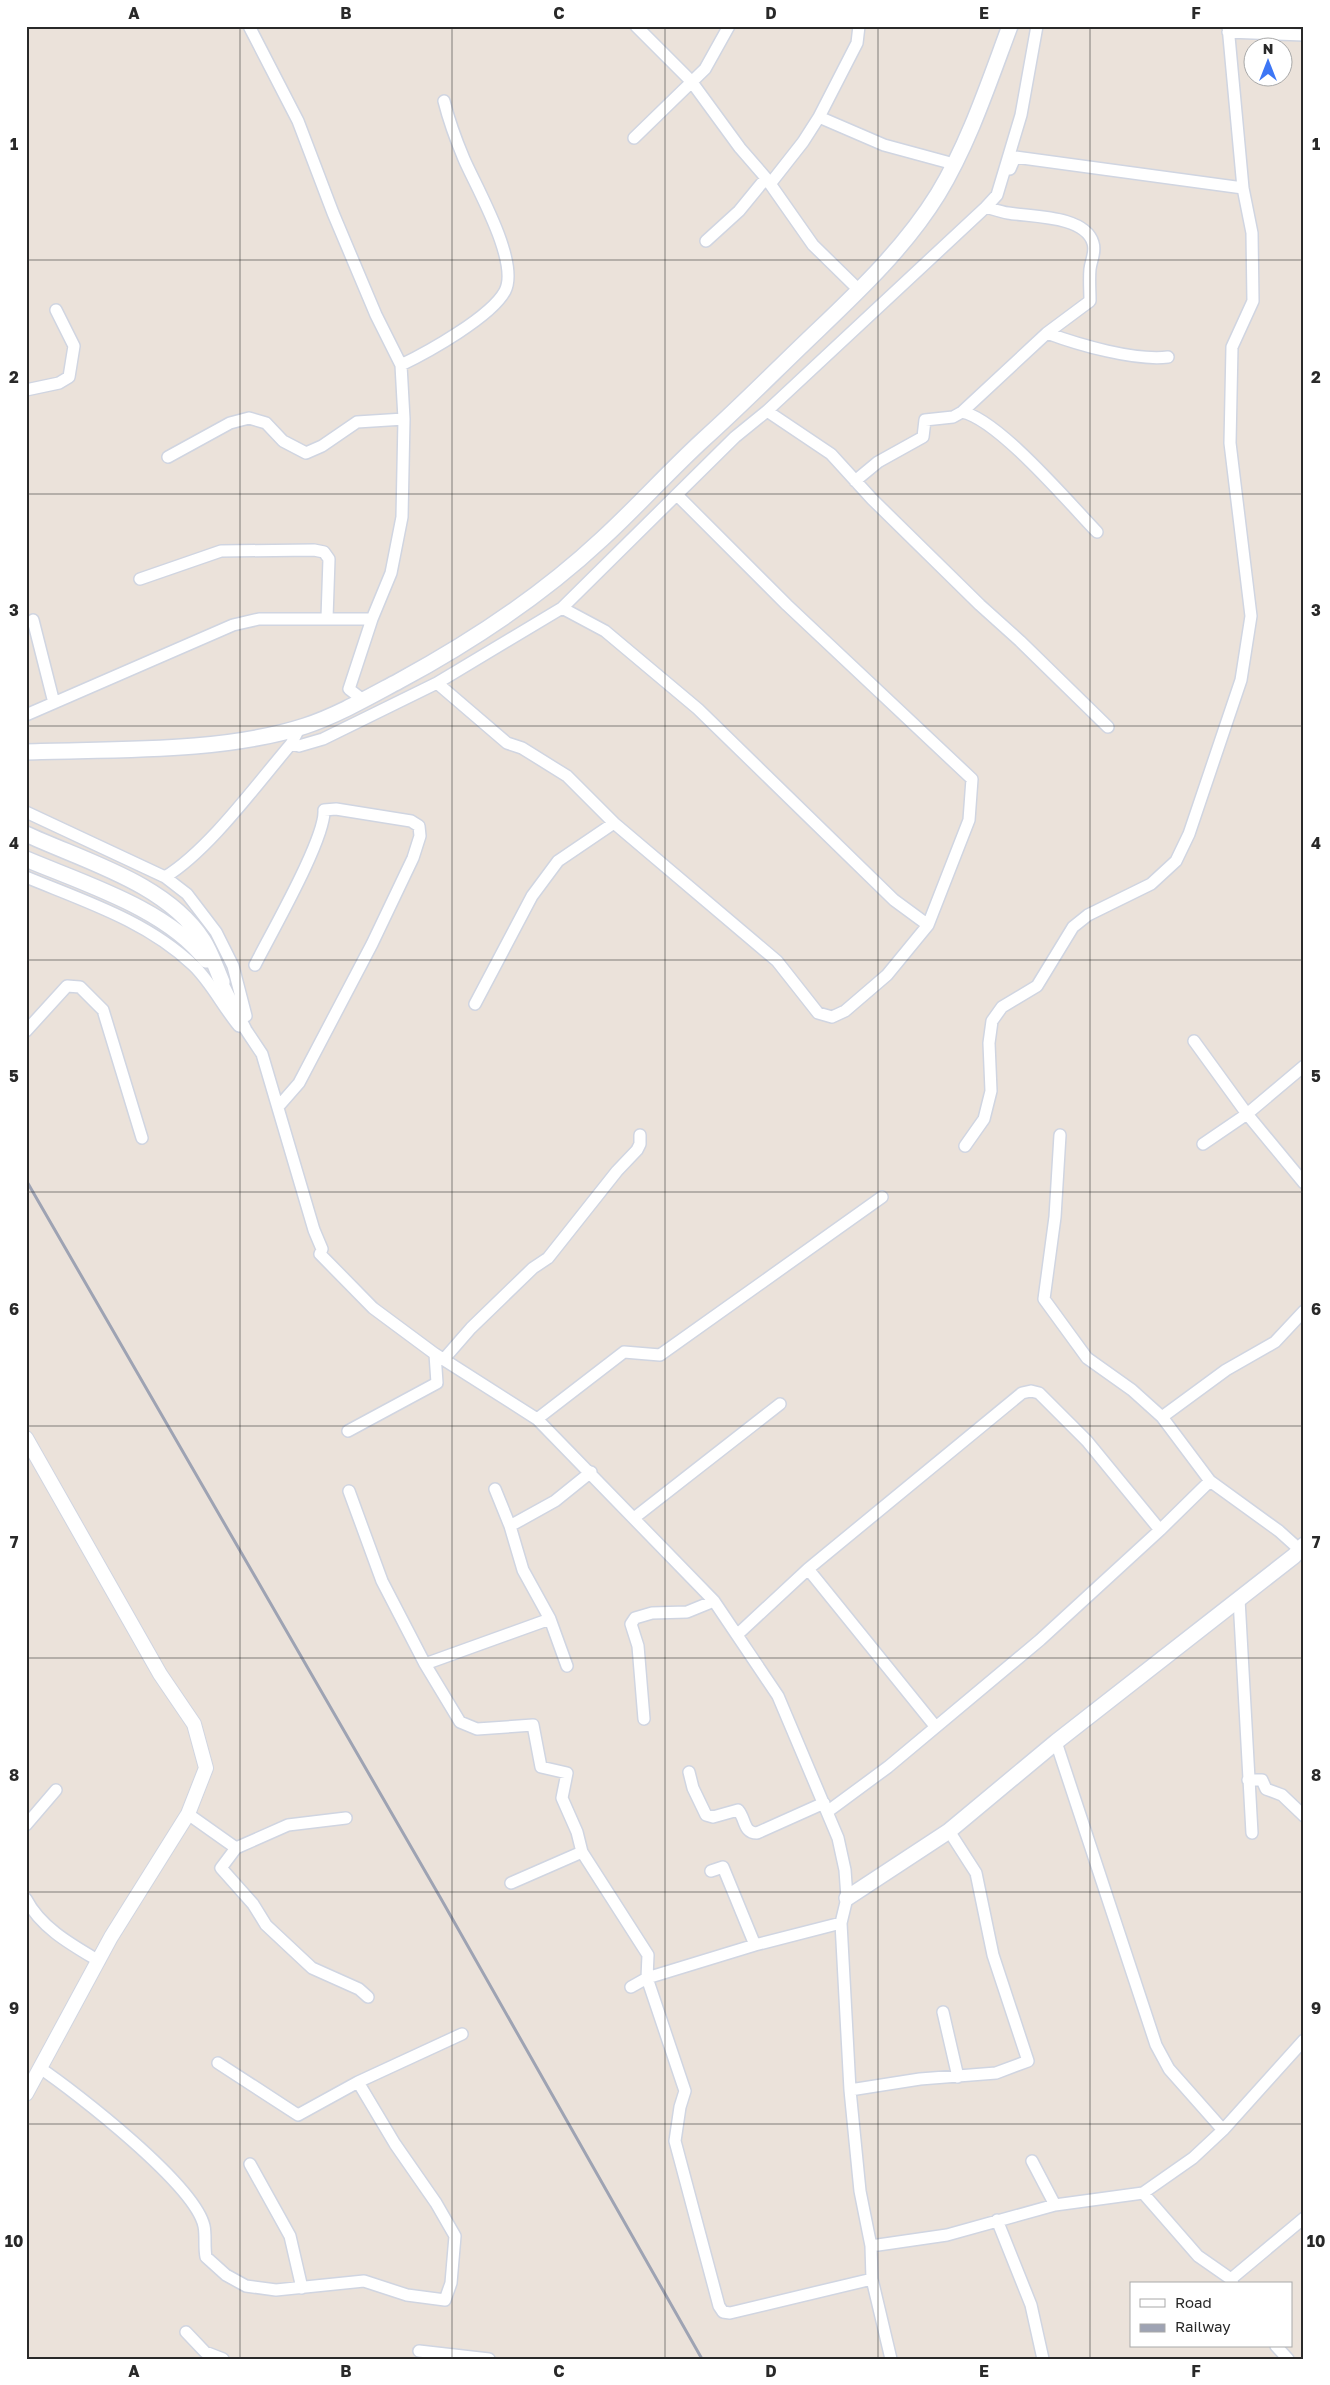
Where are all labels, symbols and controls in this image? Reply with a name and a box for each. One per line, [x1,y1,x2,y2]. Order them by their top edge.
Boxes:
text: A [128,3,140,23]
text: B [340,3,352,23]
text: C [553,3,565,23]
text: D [765,3,777,23]
text: E [979,3,989,23]
text: F [1191,3,1201,23]
north arrow [1242,38,1292,88]
text: N [1263,40,1273,57]
text: 1 [10,134,18,154]
text: 1 [1312,134,1320,154]
text: 2 [9,367,19,387]
text: 2 [1311,367,1321,387]
text: 3 [9,600,19,620]
text: 3 [1311,600,1321,620]
text: 4 [9,833,19,853]
text: 4 [1311,833,1321,853]
text: 5 [9,1066,19,1086]
text: 5 [1311,1066,1321,1086]
text: 6 [9,1299,19,1319]
text: 6 [1311,1299,1321,1319]
text: 7 [10,1532,19,1552]
text: 7 [1312,1532,1321,1552]
text: 8 [9,1765,19,1785]
text: 8 [1311,1765,1321,1785]
text: 9 [9,1998,19,2018]
text: 9 [1311,1998,1321,2018]
text: 10 [5,2231,23,2251]
text: 10 [1307,2231,1325,2251]
legend [1130,2282,1292,2348]
text: Road [1175,2293,1212,2311]
text: Railway [1175,2317,1231,2335]
text: A [128,2361,140,2381]
text: B [340,2361,352,2381]
text: C [553,2361,565,2381]
text: D [765,2361,777,2381]
text: E [979,2361,989,2381]
text: F [1191,2361,1201,2381]

